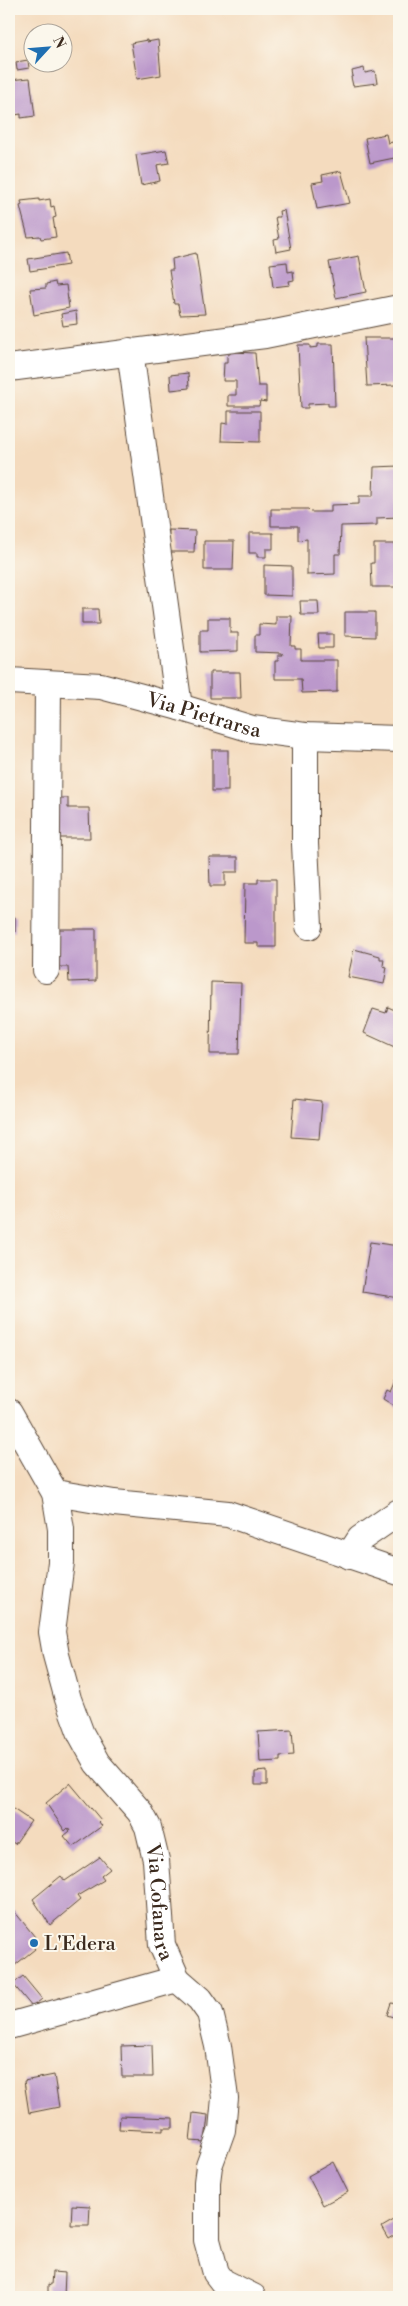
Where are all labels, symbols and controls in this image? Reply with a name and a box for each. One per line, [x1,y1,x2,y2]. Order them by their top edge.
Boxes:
north arrow [22,22,72,72]
text: N [48,34,69,52]
street label: Via Pietrarsa [143,688,263,744]
street label: Via Cofanara [138,1841,179,1966]
place label: L'Edera [44,1932,117,1957]
marker: L'Edera [28,1937,40,1949]

